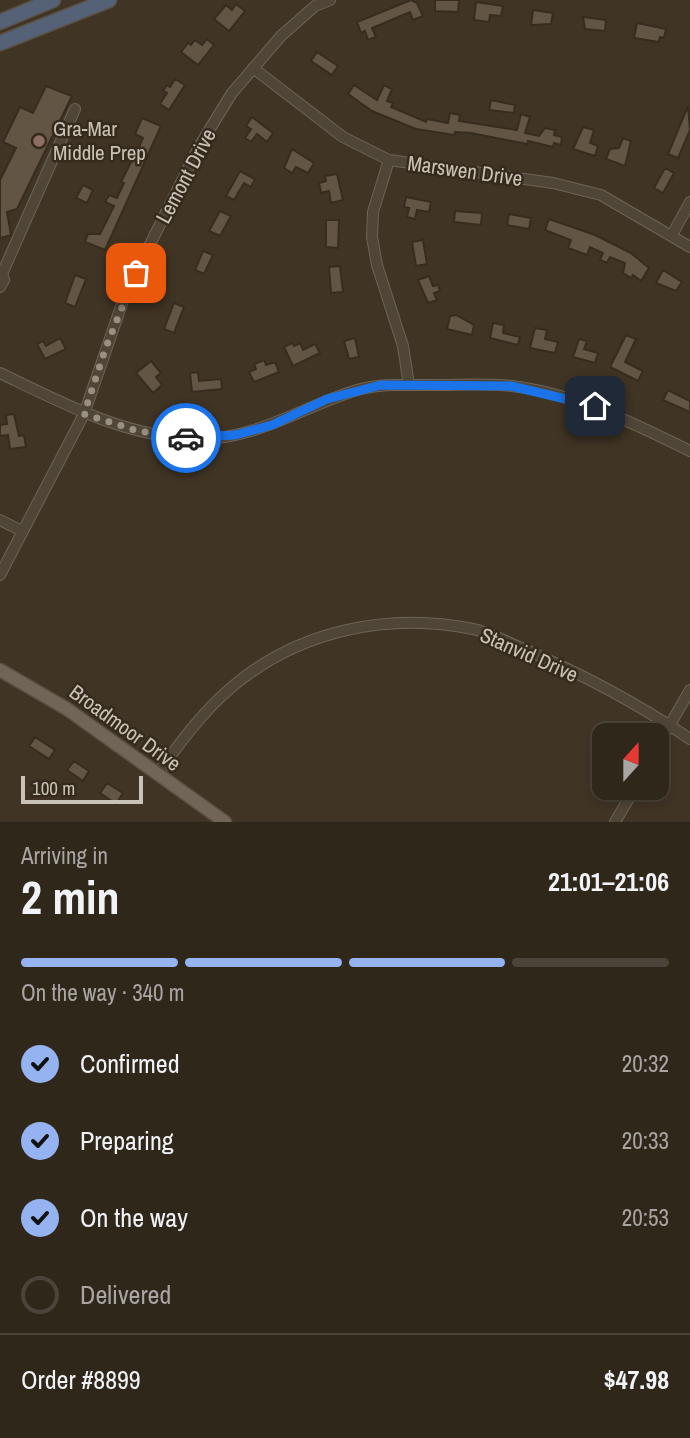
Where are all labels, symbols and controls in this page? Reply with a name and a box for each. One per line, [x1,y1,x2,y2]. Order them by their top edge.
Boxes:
place label: Gra-Mar Middle Prep [53,114,146,167]
street label: Lemont Drive [148,123,223,228]
marker: Gra-Mar Middle Prep [31,133,47,149]
street label: Marswen Drive [406,148,524,193]
pin [106,243,166,303]
icon: bag [117,254,155,292]
pin [565,376,625,436]
icon: home [576,387,614,425]
courier [151,403,221,473]
icon: car [167,419,205,457]
street label: Stanvid Drive [476,620,583,689]
street label: Broadmoor Drive [64,677,187,778]
north arrow [592,723,668,800]
map controls [592,723,669,800]
scale bar [21,773,144,805]
text: 100 m [32,775,75,801]
text: Arriving in [21,840,108,871]
text: 21:01–21:06 [548,864,669,899]
text: 2 min [21,866,120,928]
text: On the way · 340 m [21,977,185,1008]
icon: check [21,1045,59,1083]
text: Confirmed [80,1046,180,1081]
text: 20:32 [622,1048,669,1079]
icon: check [21,1122,59,1160]
text: Preparing [80,1123,174,1158]
text: 20:33 [622,1125,669,1156]
icon: check [21,1199,59,1237]
text: On the way [80,1200,188,1235]
text: 20:53 [622,1202,669,1233]
text: Delivered [80,1277,171,1312]
text: Order #8899 [21,1362,141,1397]
text: $47.98 [604,1362,669,1397]

